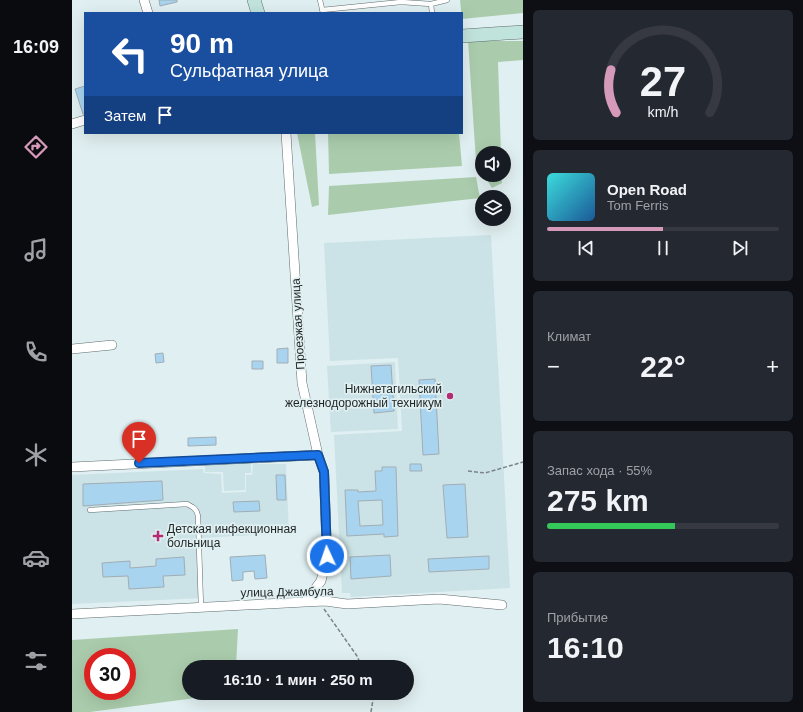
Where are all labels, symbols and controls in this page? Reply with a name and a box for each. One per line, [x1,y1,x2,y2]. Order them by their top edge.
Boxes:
icon: left [104,28,156,80]
text: 90 m [170,28,234,59]
text: 16:09 [13,37,59,57]
text: 27 [640,58,686,105]
text: Сульфатная улица [170,61,328,81]
icon: arrive [154,104,176,126]
text: km/h [648,104,679,120]
text: Затем [104,107,146,124]
icon: directions [22,133,50,161]
map controls [475,146,511,226]
button: sound [475,146,511,182]
text: Open Road [607,181,687,198]
button: layers [475,190,511,226]
text: Tom Ferris [607,198,668,213]
icon: music [22,236,50,264]
icon: previous [575,237,597,259]
icon: pause [652,237,674,259]
icon: next [729,237,751,259]
street label: Проезжая улица [289,278,307,370]
text: Климат [547,329,591,344]
icon: phone [22,338,50,366]
text: 22° [640,350,686,383]
text: − [547,354,560,379]
text: + [766,354,779,379]
place label: Нижнетагильский железнодорожный техникум [285,382,442,410]
marker: Нижнетагильский железнодорожный техникум [445,391,455,401]
pin [122,422,156,463]
icon: arrive [128,428,150,450]
icon: climate [22,441,50,469]
text: Запас хода · 55% [547,463,652,478]
text: 275 km [547,484,649,517]
place label: Детская инфекционная больница [167,522,297,550]
marker: Детская инфекционная больница [152,530,164,542]
position arrow [306,535,348,577]
icon: car [22,544,50,572]
street label: улица Джамбула [240,584,334,600]
text: Прибытие [547,610,608,625]
text: 16:10 [547,631,624,664]
icon: filters [22,647,50,675]
speed limit sign: 30 [84,648,136,700]
text: 16:10 · 1 мин · 250 m [223,671,373,688]

